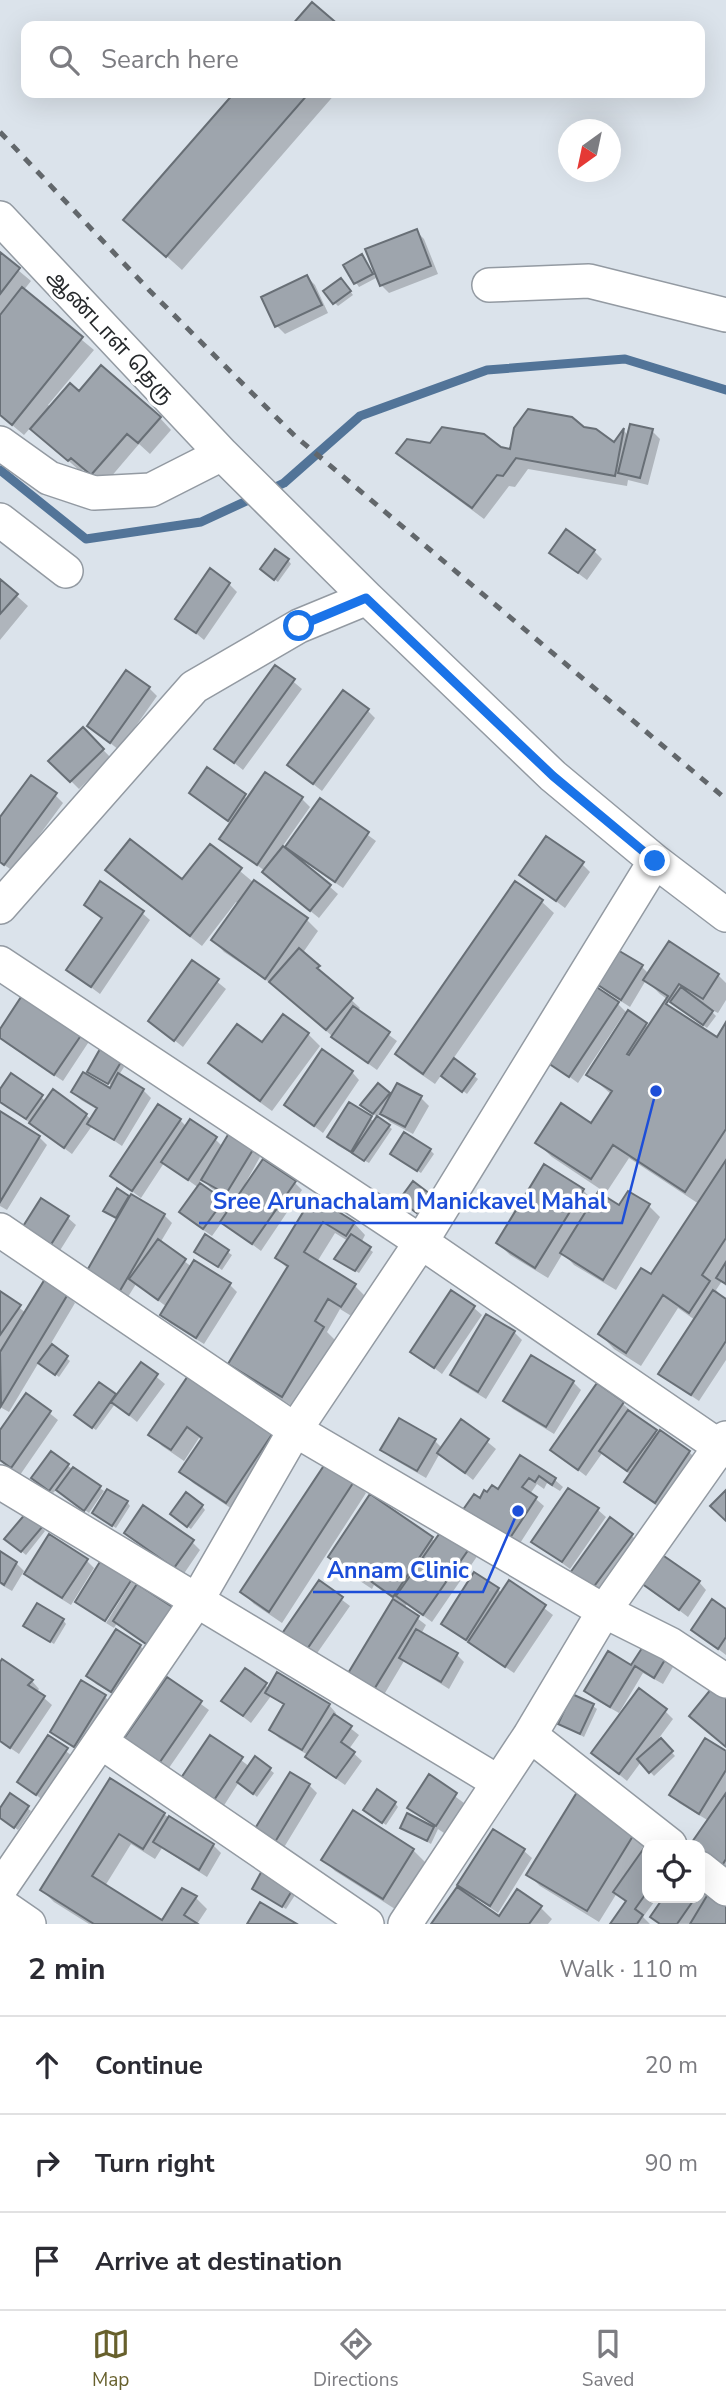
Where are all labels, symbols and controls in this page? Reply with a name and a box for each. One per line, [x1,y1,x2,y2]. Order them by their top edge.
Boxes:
search box [21,21,705,98]
icon: search [45,41,83,79]
text: Search here [101,42,239,77]
north arrow [558,119,621,182]
street label: ஆண்டாள் தெரு [41,263,181,409]
route start [283,610,314,641]
route end [639,845,670,876]
callout: Sree Arunachalam Manickavel Mahal [199,1179,622,1223]
text: Sree Arunachalam Manickavel Mahal [213,1186,608,1217]
callout: Annam Clinic [313,1548,483,1592]
text: Annam Clinic [327,1555,469,1586]
map controls [642,1840,705,1903]
button: locate [642,1840,705,1903]
text: 2 min [28,1949,106,1990]
text: Walk · 110 m [559,1954,698,1985]
icon: ahead [28,2046,66,2084]
text: Continue [95,2048,203,2083]
text: 20 m [645,2050,698,2081]
icon: right [28,2144,66,2182]
text: Turn right [95,2146,214,2181]
text: 90 m [645,2148,698,2179]
icon: arrive [28,2242,66,2280]
text: Arrive at destination [95,2244,342,2279]
tab: Map [92,2325,130,2393]
tab: Directions [313,2325,399,2393]
tab: Saved [582,2325,634,2393]

